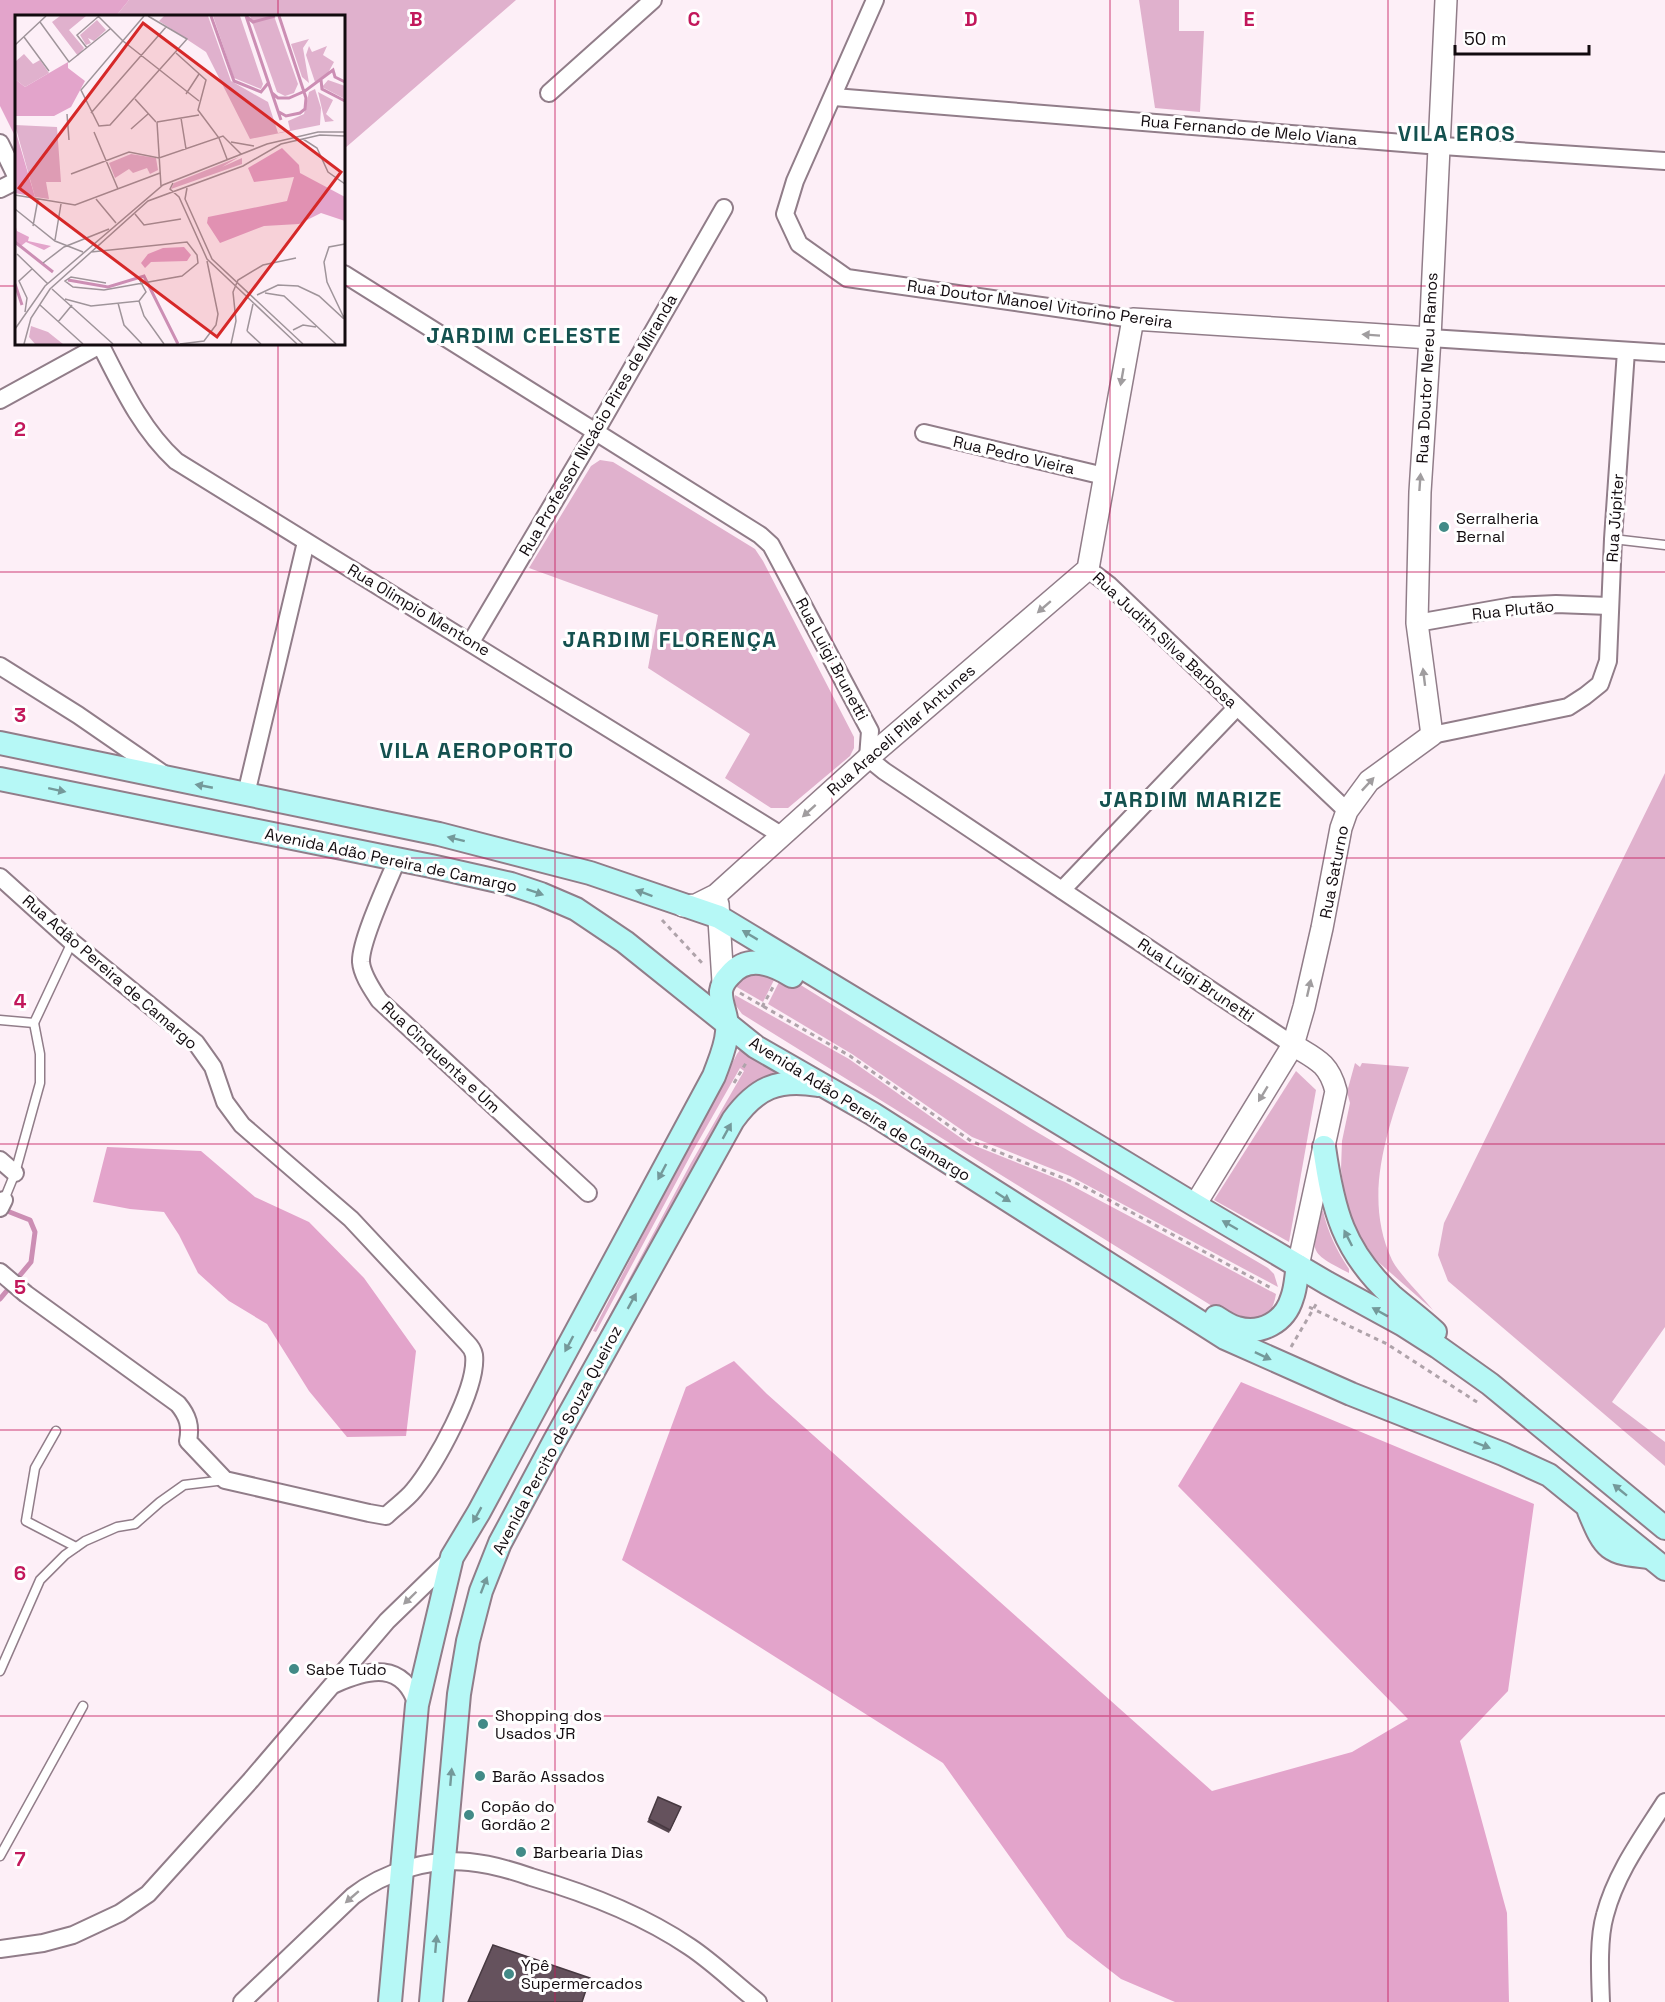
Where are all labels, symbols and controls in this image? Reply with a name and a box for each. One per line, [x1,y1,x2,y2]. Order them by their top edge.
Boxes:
text: B [409,6,423,32]
text: C [688,6,701,32]
text: D [964,6,978,32]
text: E [1243,6,1255,32]
inset map [15,15,345,345]
scale bar [1455,18,1588,56]
text: 50 m [1464,27,1506,50]
street label: Rua Fernando de Melo Viana [1140,110,1358,150]
district label: VILA EROS [1398,119,1516,147]
street label: Rua Doutor Nereu Ramos [1412,272,1442,464]
street label: Rua Doutor Manoel Vitorino Pereira [906,275,1174,333]
street label: Rua Professor Nicácio Pires de Miranda [514,290,682,560]
district label: JARDIM CELESTE [426,321,622,349]
one-way arrow [1362,330,1381,339]
one-way arrow [1118,368,1127,387]
text: 2 [14,416,26,442]
street label: Rua Pedro Vieira [951,431,1077,479]
one-way arrow [1416,472,1425,491]
street label: Rua Júpiter [1601,473,1629,563]
place label: Serralheria Bernal [1456,508,1539,547]
marker: Serralheria Bernal [1437,520,1451,534]
street label: Rua Olimpio Mentone [344,559,494,661]
street label: Rua Judith Silva Barbosa [1088,567,1242,713]
street label: Rua Luigi Brunetti [791,594,873,724]
street label: Rua Plutão [1471,595,1555,625]
one-way arrow [1037,600,1052,613]
district label: JARDIM FLORENÇA [562,625,778,653]
street label: Rua Araceli Pilar Antunes [822,660,980,800]
one-way arrow [1420,667,1429,686]
text: 3 [14,702,26,728]
district label: VILA AEROPORTO [379,736,575,764]
one-way arrow [1361,776,1375,791]
one-way arrow [194,781,213,790]
district label: JARDIM MARIZE [1099,785,1283,813]
one-way arrow [48,786,67,795]
one-way arrow [802,804,817,817]
street label: Avenida Adão Pereira de Camargo [263,823,519,897]
street label: Rua Saturno [1315,824,1353,920]
one-way arrow [447,833,466,843]
one-way arrow [634,887,652,897]
one-way arrow [526,888,544,898]
street label: Rua Adão Pereira de Camargo [18,890,202,1054]
one-way arrow [742,930,758,941]
street label: Rua Luigi Brunetti [1134,933,1258,1027]
one-way arrow [1304,979,1314,997]
text: 4 [14,988,27,1014]
street label: Rua Cinquenta e Um [377,996,505,1118]
street label: Avenida Adão Pereira de Camargo [745,1032,975,1186]
one-way arrow [1257,1086,1268,1102]
one-way arrow [722,1122,732,1139]
one-way arrow [657,1164,667,1181]
one-way arrow [995,1191,1011,1202]
one-way arrow [1222,1220,1238,1231]
one-way arrow [1343,1229,1353,1246]
text: 5 [14,1274,26,1300]
one-way arrow [627,1292,637,1309]
one-way arrow [1371,1307,1388,1317]
street label: Avenida Percito de Souza Queiroz [488,1322,626,1558]
one-way arrow [564,1335,574,1352]
one-way arrow [1255,1352,1272,1361]
one-way arrow [1473,1441,1491,1451]
one-way arrow [1612,1484,1628,1497]
one-way arrow [471,1507,482,1523]
text: 6 [14,1560,26,1586]
one-way arrow [479,1576,489,1594]
one-way arrow [404,1591,418,1605]
place label: Sabe Tudo [306,1659,387,1680]
marker: Sabe Tudo [287,1662,301,1676]
place label: Shopping dos Usados JR [495,1705,602,1744]
marker: Shopping dos Usados JR [476,1717,490,1731]
place label: Barão Assados [492,1766,605,1787]
one-way arrow [446,1767,455,1786]
marker: Barão Assados [473,1769,487,1783]
place label: Copão do Gordão 2 [481,1796,555,1835]
marker: Copão do Gordão 2 [462,1808,476,1822]
place label: Barbearia Dias [533,1842,643,1863]
marker: Barbearia Dias [514,1845,528,1859]
text: 7 [14,1846,26,1872]
one-way arrow [345,1890,360,1903]
one-way arrow [431,1934,441,1953]
place label: Ypê Supermercados [521,1955,643,1994]
marker: Ypê Supermercados [502,1967,516,1981]

